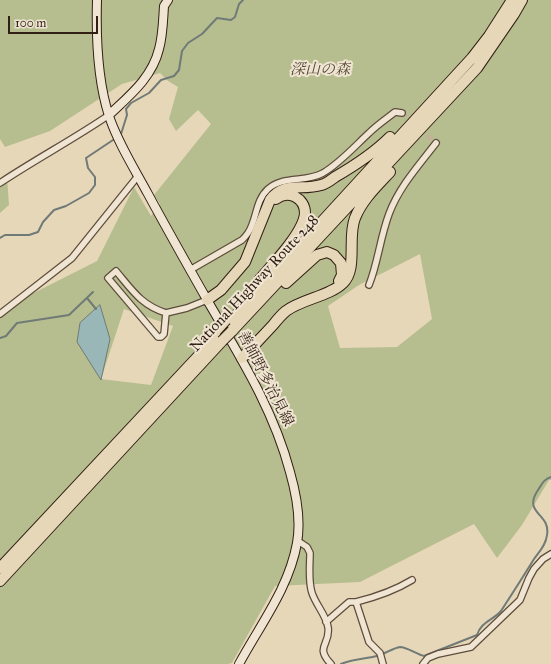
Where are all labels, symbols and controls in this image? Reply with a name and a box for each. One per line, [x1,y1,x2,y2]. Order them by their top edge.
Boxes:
scale bar [10,8,100,34]
text: 100 m [15,16,46,30]
park label: 深山の森 [290,61,350,79]
street label: National Highway Route 248 [187,212,323,356]
street label: 善師野多治見線 [233,328,297,430]

